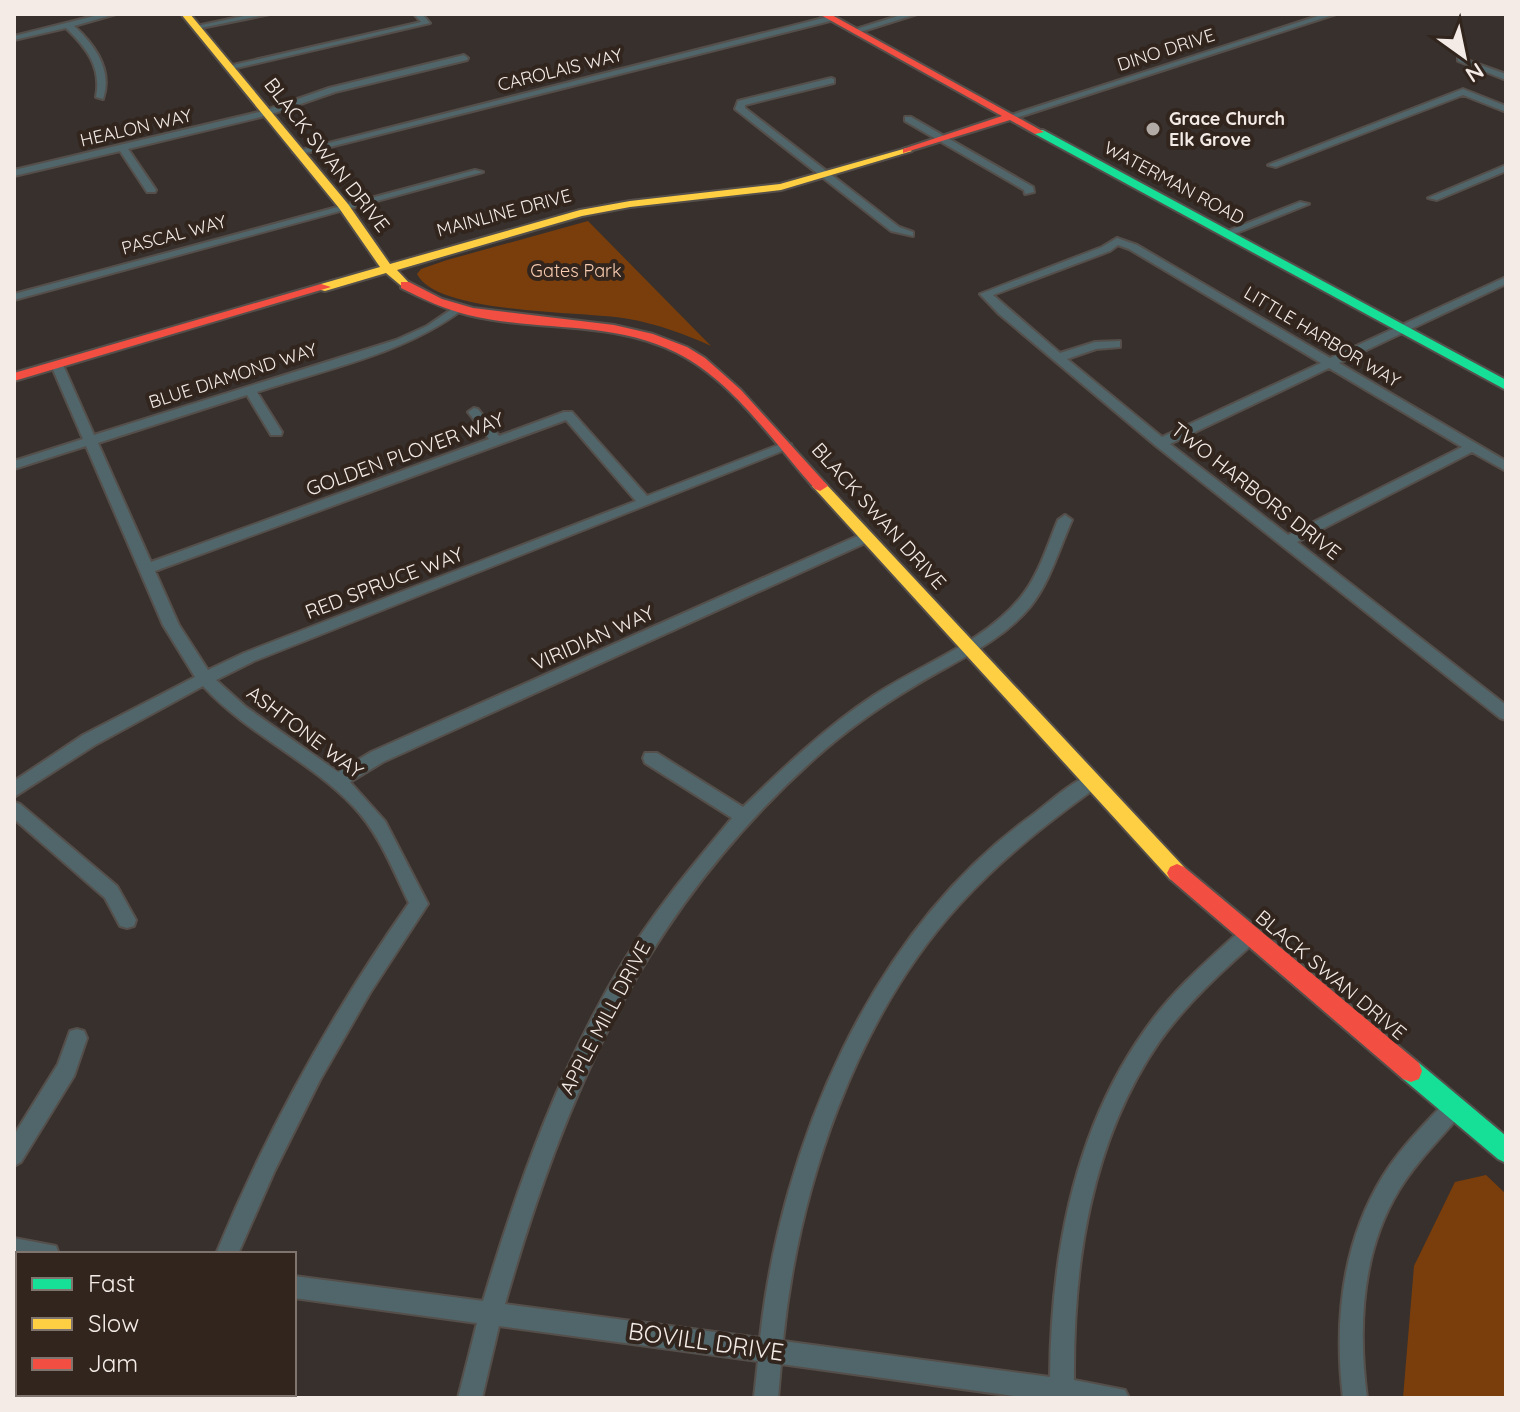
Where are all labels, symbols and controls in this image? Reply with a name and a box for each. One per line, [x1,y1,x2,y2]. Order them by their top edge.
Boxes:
north arrow [1424,16,1504,96]
street label: DINO DRIVE [1114,23,1217,76]
street label: CAROLAIS WAY [495,43,625,96]
text: N [1460,57,1489,89]
street label: BLACK SWAN DRIVE [259,73,395,237]
street label: HEALON WAY [78,103,194,152]
place label: Grace Church Elk Grove [1169,107,1285,151]
marker: Grace Church Elk Grove [1144,120,1162,138]
street label: WATERMAN ROAD [1100,136,1248,229]
street label: MAINLINE DRIVE [434,184,574,242]
street label: PASCAL WAY [119,209,229,260]
park label: Gates Park [530,259,622,282]
street label: LITTLE HARBOR WAY [1240,281,1405,392]
street label: BLUE DIAMOND WAY [146,337,320,414]
street label: GOLDEN PLOVER WAY [302,406,507,501]
street label: TWO HARBORS DRIVE [1166,416,1346,565]
street label: BLACK SWAN DRIVE [807,437,952,594]
street label: RED SPRUCE WAY [301,541,466,624]
street label: VIRIDIAN WAY [528,599,658,676]
street label: ASHTONE WAY [242,680,368,783]
street label: BLACK SWAN DRIVE [1251,904,1412,1045]
street label: APPLE MILL DRIVE [554,937,655,1099]
legend [16,1252,296,1396]
text: Fast [88,1268,135,1298]
text: Slow [88,1308,139,1338]
street label: BOVILL DRIVE [626,1315,786,1367]
text: Jam [88,1348,138,1378]

